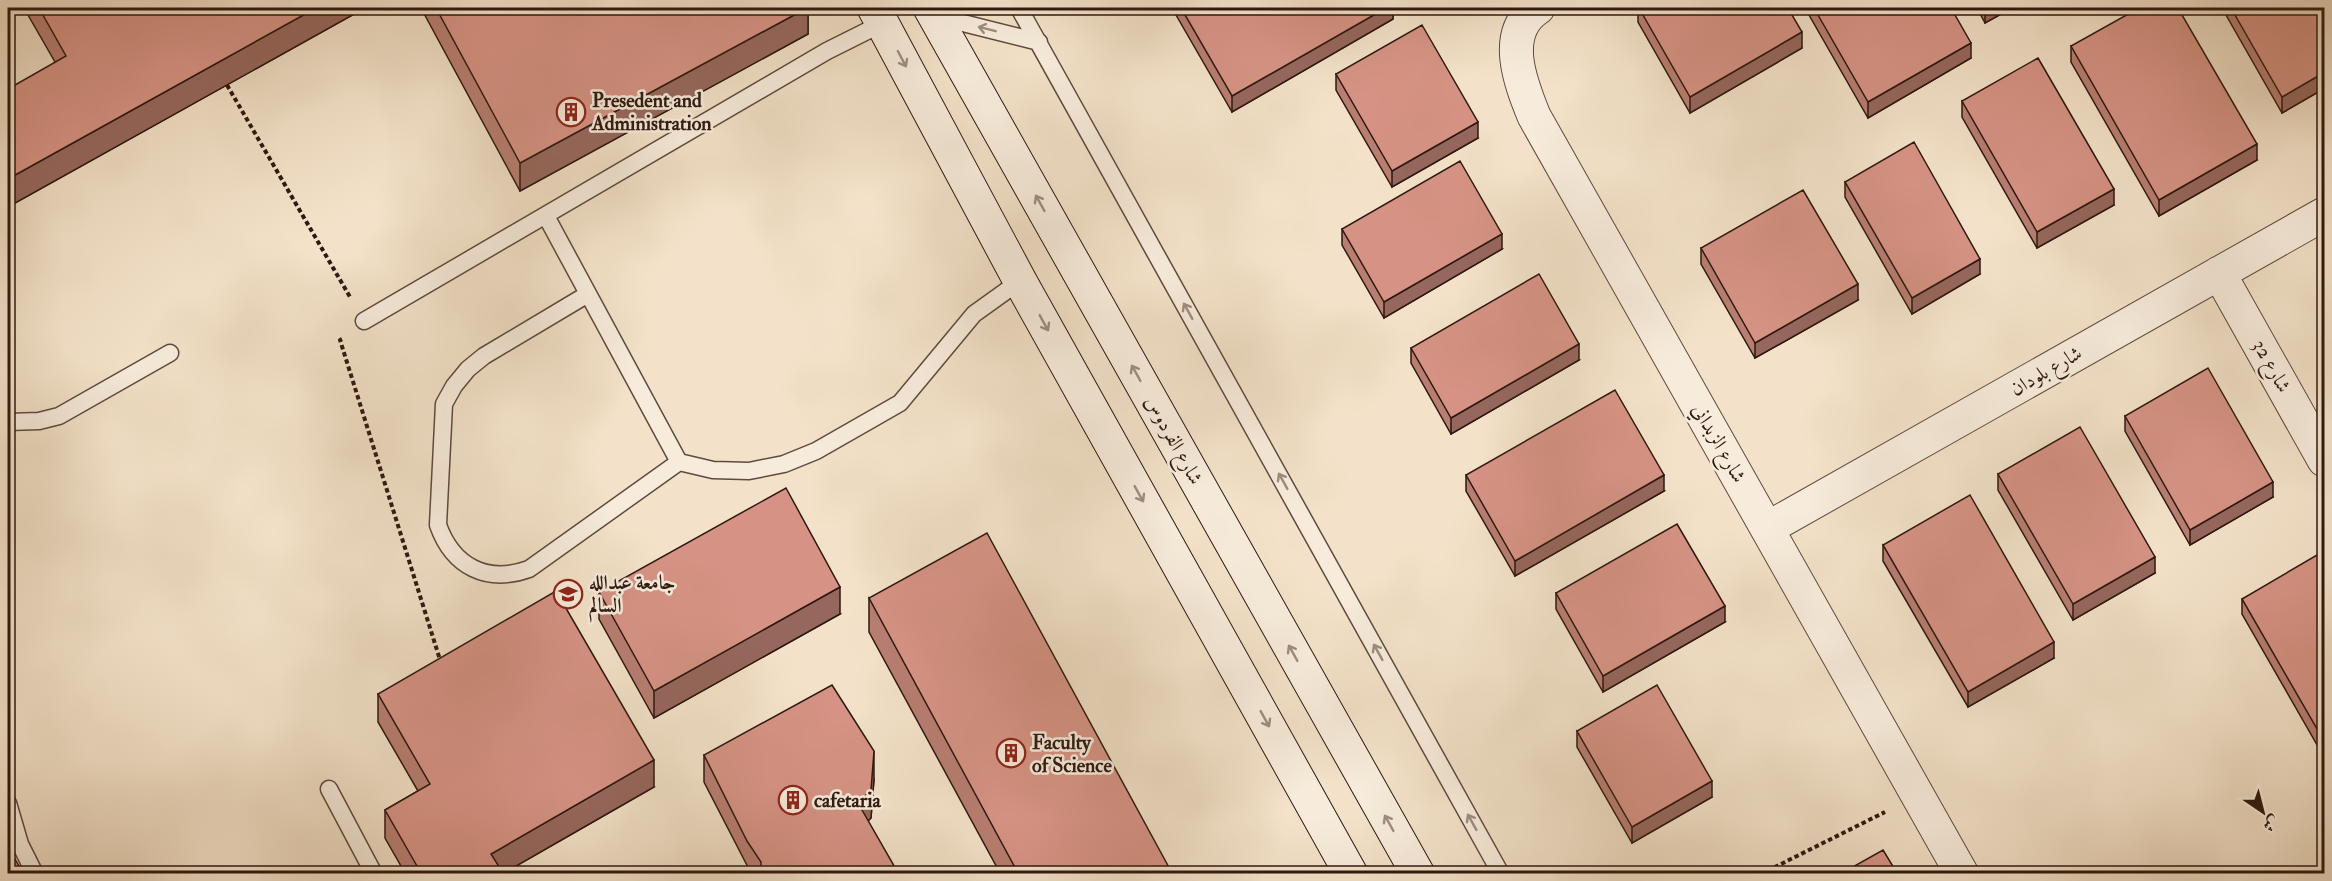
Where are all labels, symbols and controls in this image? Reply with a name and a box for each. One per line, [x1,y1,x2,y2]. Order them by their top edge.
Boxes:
one-way arrow [978,23,997,35]
one-way arrow [896,50,908,67]
place label: Presedent and Administration [591,88,712,136]
building icon: Presedent and Administration [555,96,587,128]
one-way arrow [1034,195,1046,212]
one-way arrow [1182,303,1194,320]
one-way arrow [1038,314,1050,331]
street label: شارع 32 [2243,335,2297,399]
street label: شارع بلودان [2006,340,2089,406]
one-way arrow [1130,365,1142,382]
street label: شارع الفردوس [1135,391,1209,491]
street label: شارع الزبداني [1682,399,1752,489]
one-way arrow [1277,473,1288,491]
one-way arrow [1134,484,1145,502]
place label: جامعة عبدالله السالم [589,570,675,623]
school or university icon: جامعة عبدالله السالم [552,578,584,610]
one-way arrow [1287,644,1299,661]
one-way arrow [1372,644,1384,661]
one-way arrow [1259,710,1271,727]
place label: Faculty of Science [1032,730,1112,778]
building icon: Faculty of Science [995,737,1027,769]
north arrow [2233,782,2293,842]
building icon: cafetaria [777,784,809,816]
place label: cafetaria [814,788,882,813]
text: ش [2259,811,2283,836]
one-way arrow [1383,814,1394,832]
one-way arrow [1466,814,1478,831]

